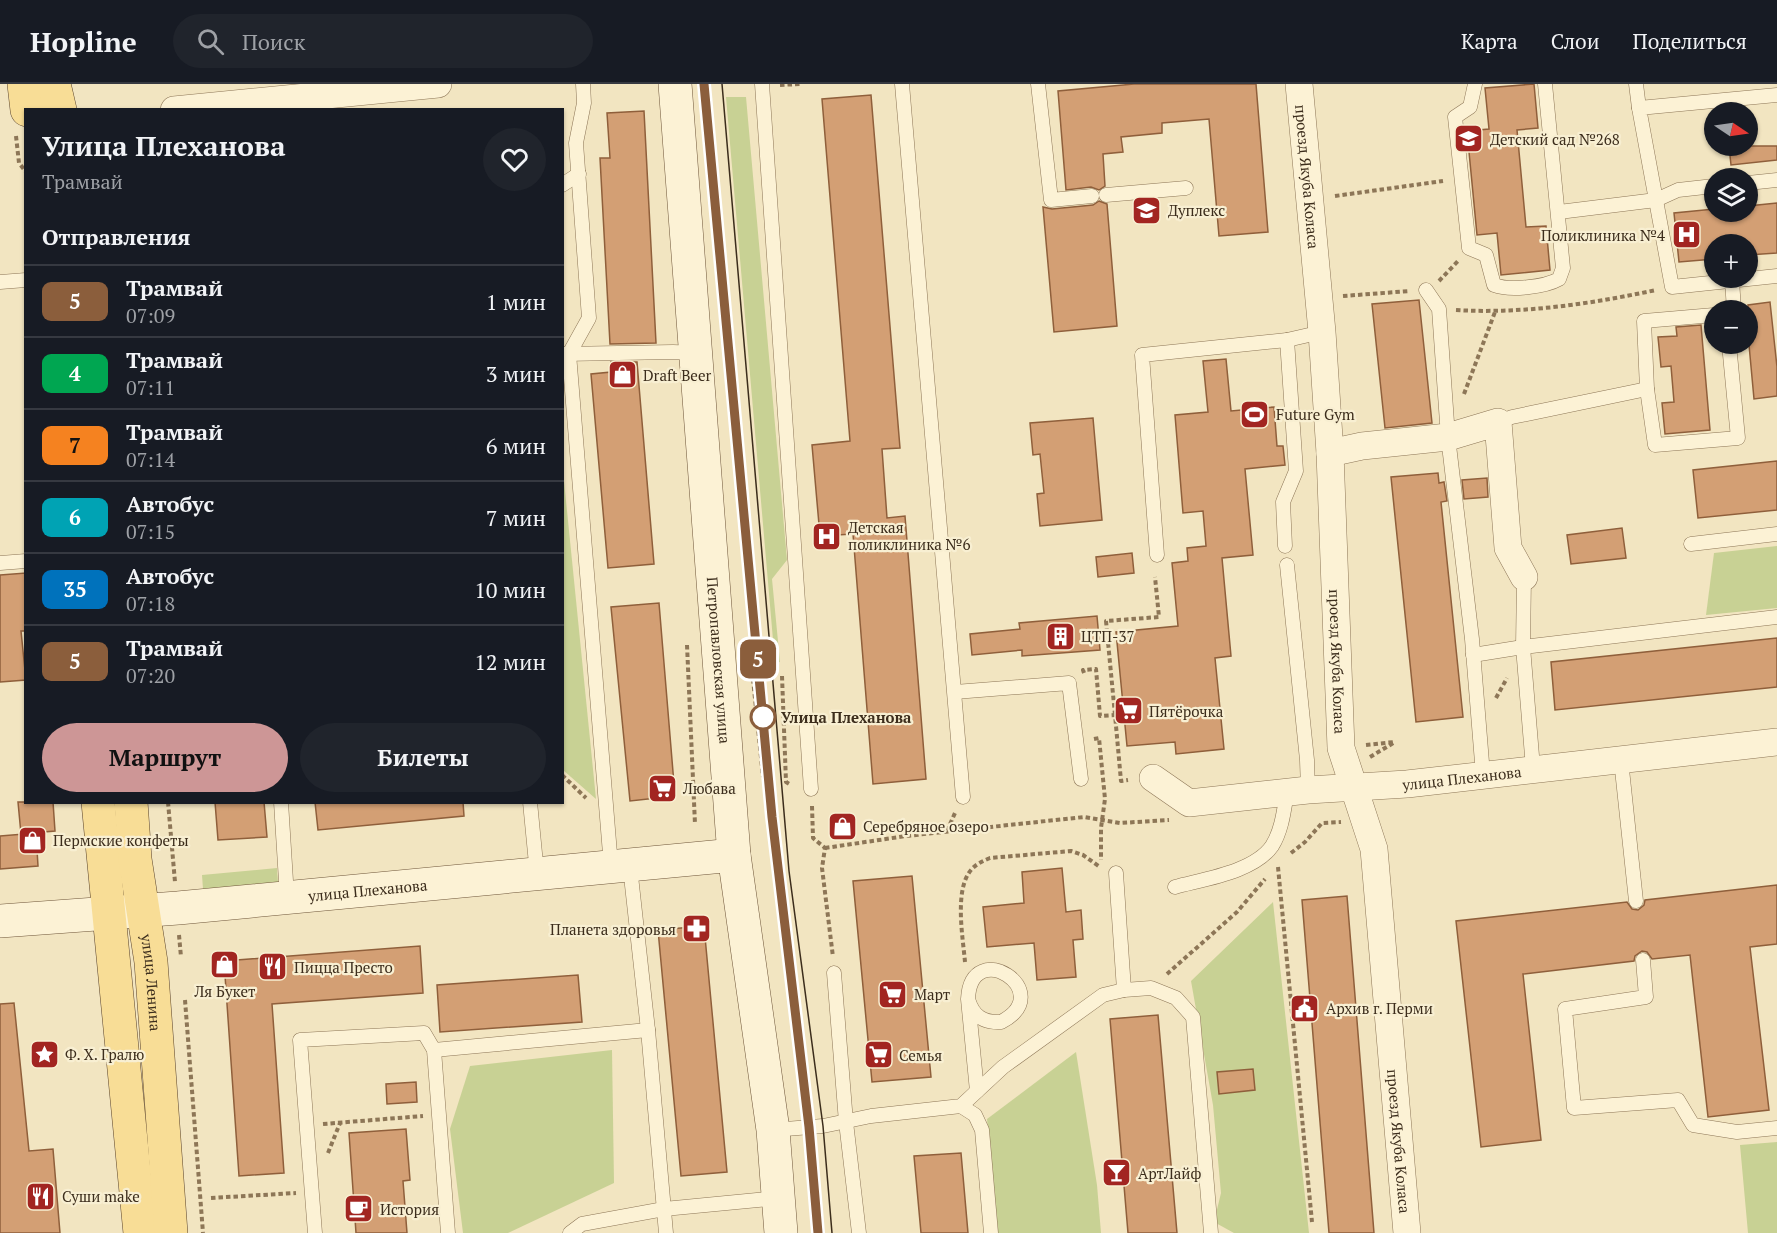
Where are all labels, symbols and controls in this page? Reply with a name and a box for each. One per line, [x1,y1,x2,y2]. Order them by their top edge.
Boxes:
search box [173,14,593,68]
text: Hopline [30,23,137,60]
icon: search [194,25,227,58]
text: Поиск [242,27,305,56]
text: Карта [1461,27,1518,55]
text: Слои [1551,27,1600,55]
text: Поделиться [1633,27,1747,55]
north arrow [1704,102,1758,156]
map controls [1704,102,1758,354]
street label: проезд Якуба Коласа [1291,104,1324,250]
school or university icon: Детский сад №268 [1453,123,1485,155]
text: Улица Плеханова [42,127,286,164]
button: heart [483,128,546,191]
place label: Детский сад №268 [1490,129,1620,149]
text: Трамвай [42,168,123,195]
button: layers [1704,168,1758,222]
school or university icon: Дуплекс [1131,194,1163,226]
place label: Дуплекс [1168,200,1225,220]
hospital icon: Поликлиника №4 [1670,219,1702,251]
text: Отправления [42,222,190,251]
place label: Поликлиника №4 [1541,225,1665,245]
button: + [1704,234,1758,288]
text: Трамвай [126,273,223,302]
text: 5 [69,287,81,315]
text: 1 мин [486,287,546,316]
button: − [1704,300,1758,354]
text: 07:09 [126,302,175,329]
text: Трамвай [126,345,223,374]
text: 4 [69,359,81,387]
text: 3 мин [486,359,546,388]
shop icon: Draft Beer [606,359,638,391]
place label: Draft Beer [643,365,711,385]
text: 07:11 [126,374,175,401]
sports icon: Future Gym [1239,398,1271,430]
place label: Future Gym [1276,404,1355,424]
text: Трамвай [126,417,223,446]
text: 7 [69,431,81,459]
text: 6 мин [486,431,546,460]
text: 07:14 [126,446,175,473]
text: Автобус [126,489,214,518]
text: 6 [69,503,81,531]
text: 7 мин [486,503,546,532]
place label: Детская поликлиника №6 [848,517,970,554]
text: 07:15 [126,518,175,545]
hospital icon: Детская поликлиника №6 [811,520,843,552]
text: Автобус [126,561,214,590]
text: 35 [63,575,87,603]
text: 10 мин [474,575,546,604]
street label: Петропавловская улица [703,576,735,745]
street label: проезд Якуба Коласа [1325,589,1350,735]
text: 07:18 [126,590,175,617]
building icon: ЦТП-37 [1044,620,1076,652]
place label: ЦТП-37 [1081,626,1134,646]
text: Трамвай [126,633,223,662]
line badge: 5 [738,640,777,678]
text: 5 [752,645,764,673]
text: 5 [69,647,81,675]
text: 12 мин [474,647,546,676]
text: 07:20 [126,662,175,689]
supermarket icon: Пятёрочка [1112,695,1144,727]
place label: Пятёрочка [1149,701,1224,721]
marker: Улица Плеханова [750,704,776,730]
place label: Улица Плеханова [781,707,912,727]
button: Маршрут [42,723,288,792]
button: Билеты [300,723,546,792]
street label: улица Плеханова [1401,761,1523,794]
supermarket icon: Любава [646,772,678,804]
place label: Любава [682,778,736,798]
shop icon: Серебряное озеро [826,810,858,842]
place label: Серебряное озеро [863,816,989,836]
shop icon: Пермские конфеты [16,824,48,856]
place label: Пермские конфеты [53,830,189,850]
street label: улица Плеханова [306,874,429,906]
pharmacy icon: Планета здоровья [681,913,713,945]
place label: Планета здоровья [550,919,676,939]
street label: улица Ленина [137,932,166,1032]
shop icon: Ля Букет [209,948,241,980]
restaurant icon: Пицца Престо [257,951,289,983]
place label: Пицца Престо [294,957,393,977]
supermarket icon: Март [877,978,909,1010]
place label: Ля Букет [194,981,256,1001]
place label: Март [914,984,951,1004]
public building icon: Архив г. Перми [1289,992,1321,1024]
place label: Архив г. Перми [1326,998,1433,1018]
place icon: Ф. Х. Гралю [28,1038,60,1070]
supermarket icon: Семья [862,1039,894,1071]
place label: Ф. Х. Гралю [65,1044,144,1064]
place label: Семья [899,1045,942,1065]
street label: проезд Якуба Коласа [1383,1068,1415,1215]
bar icon: АртЛайф [1101,1157,1133,1189]
place label: АртЛайф [1138,1163,1202,1183]
restaurant icon: Суши make [25,1180,57,1212]
place label: Суши make [62,1186,140,1206]
cafe icon: История [343,1193,375,1225]
place label: История [380,1199,439,1219]

